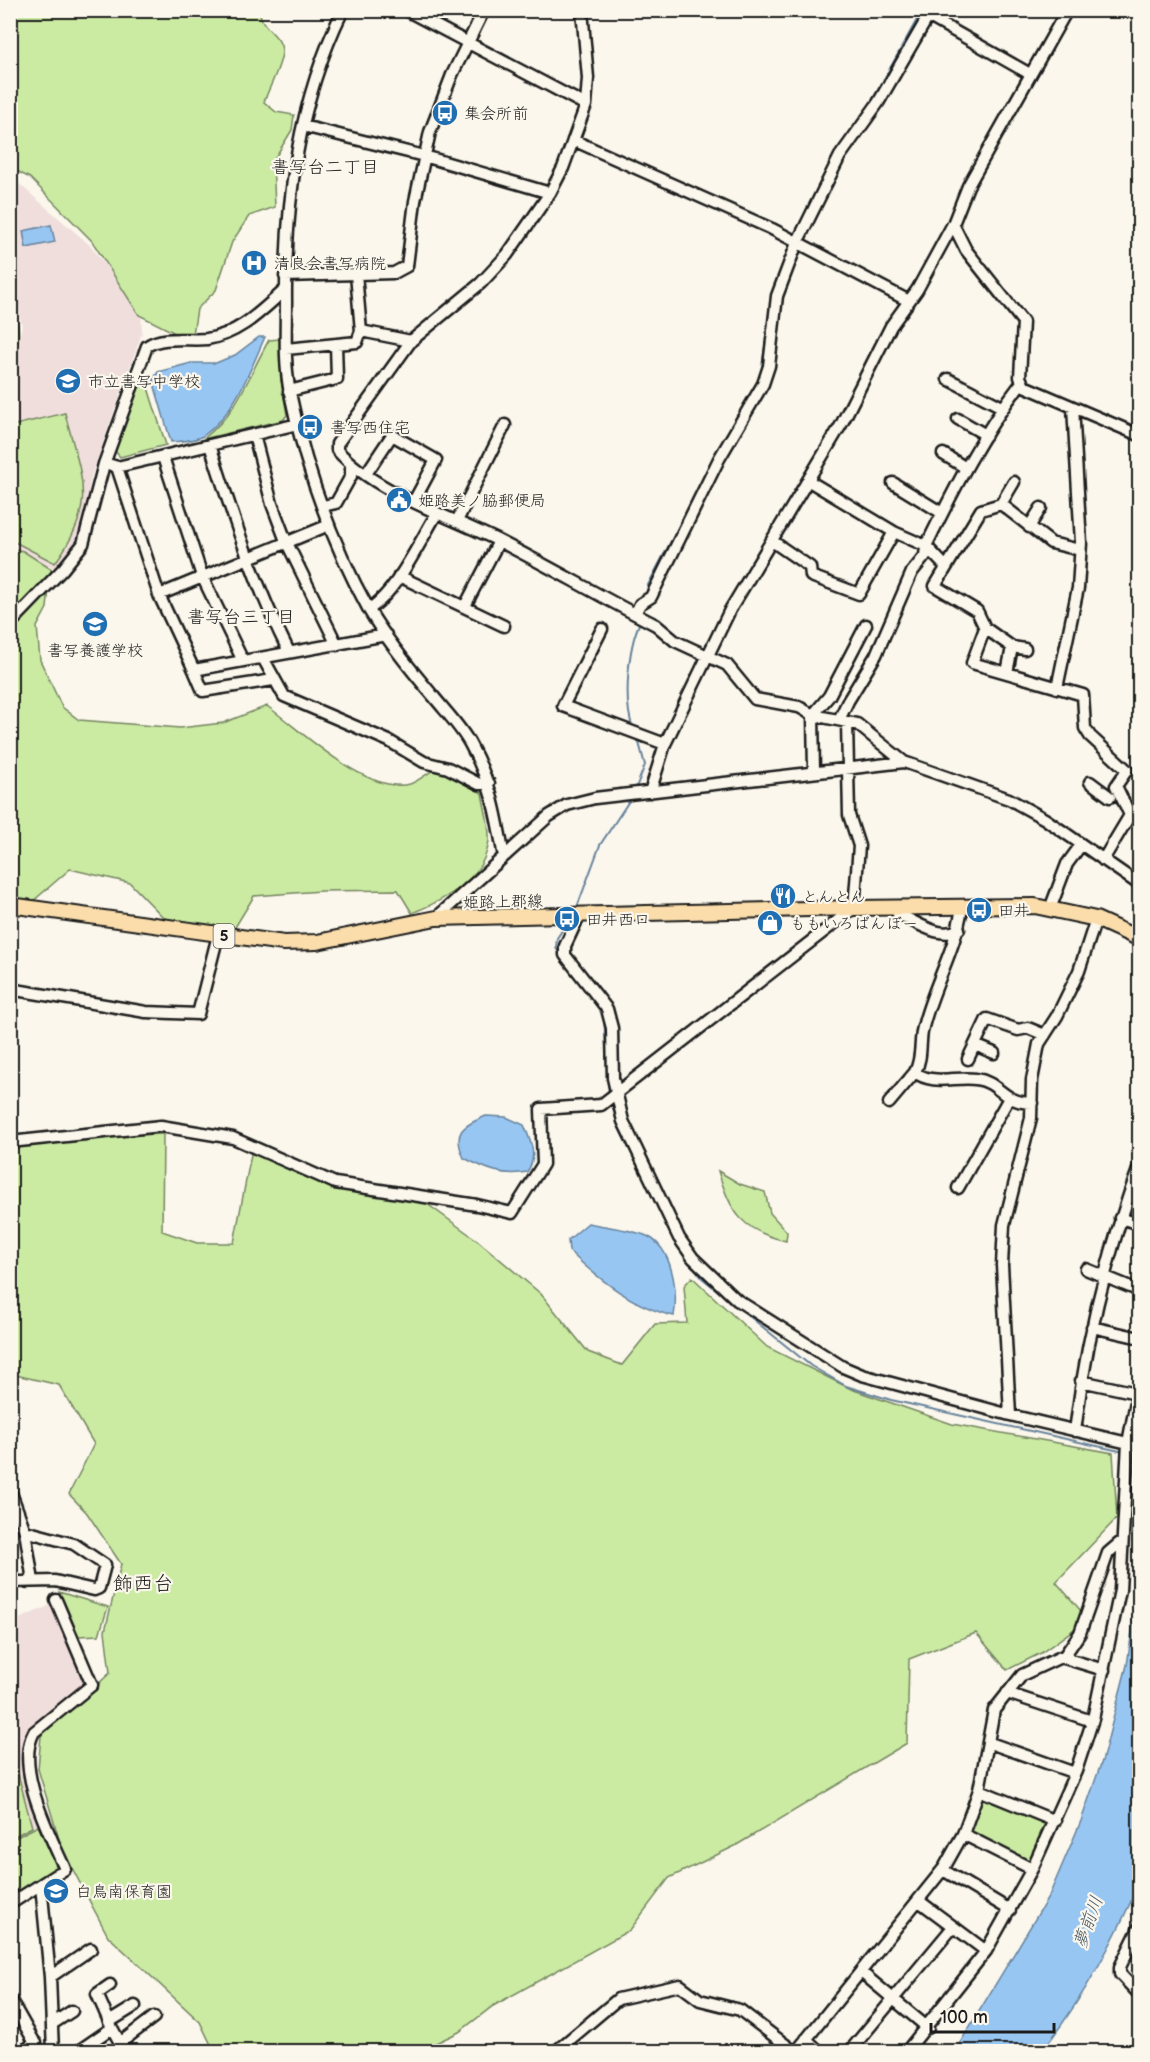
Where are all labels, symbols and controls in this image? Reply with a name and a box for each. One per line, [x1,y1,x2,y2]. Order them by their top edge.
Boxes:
bus stop icon: 集会所前 [430,98,460,128]
place label: 集会所前 [464,105,528,124]
district label: 書写台二丁目 [271,157,379,178]
hospital icon: 清良会書写病院 [239,248,269,278]
place label: 清良会書写病院 [274,255,386,274]
school or university icon: 市立書写中学校 [53,366,83,396]
place label: 市立書写中学校 [88,373,200,392]
bus stop icon: 書写西住宅 [295,412,325,442]
place label: 書写西住宅 [330,419,410,438]
public building icon: 姫路美ノ脇郵便局 [384,485,414,515]
place label: 姫路美ノ脇郵便局 [418,492,546,511]
district label: 書写台三丁目 [187,607,295,628]
school or university icon: 書写養護学校 [80,609,110,639]
place label: 書写養護学校 [47,642,143,661]
restaurant icon: とんとん [768,881,798,911]
place label: とんとん [802,888,866,907]
street label: 姫路上郡線 [463,892,543,913]
bus stop icon: 田井 [964,895,994,925]
place label: 田井 [998,902,1030,921]
bus stop icon: 田井西口 [552,904,582,934]
shop icon: ももいろばんぼー [755,908,785,938]
place label: 田井西口 [586,911,650,930]
place label: ももいろばんぼー [790,915,918,934]
road number: 5 [214,924,234,948]
district label: 飾西台 [113,1572,173,1596]
school or university icon: 白鳥南保育園 [41,1876,71,1906]
place label: 白鳥南保育園 [76,1883,172,1902]
water label: 夢前川 [1069,1893,1108,1951]
scale bar [931,1996,1054,2034]
text: 100 m [940,2007,988,2028]

